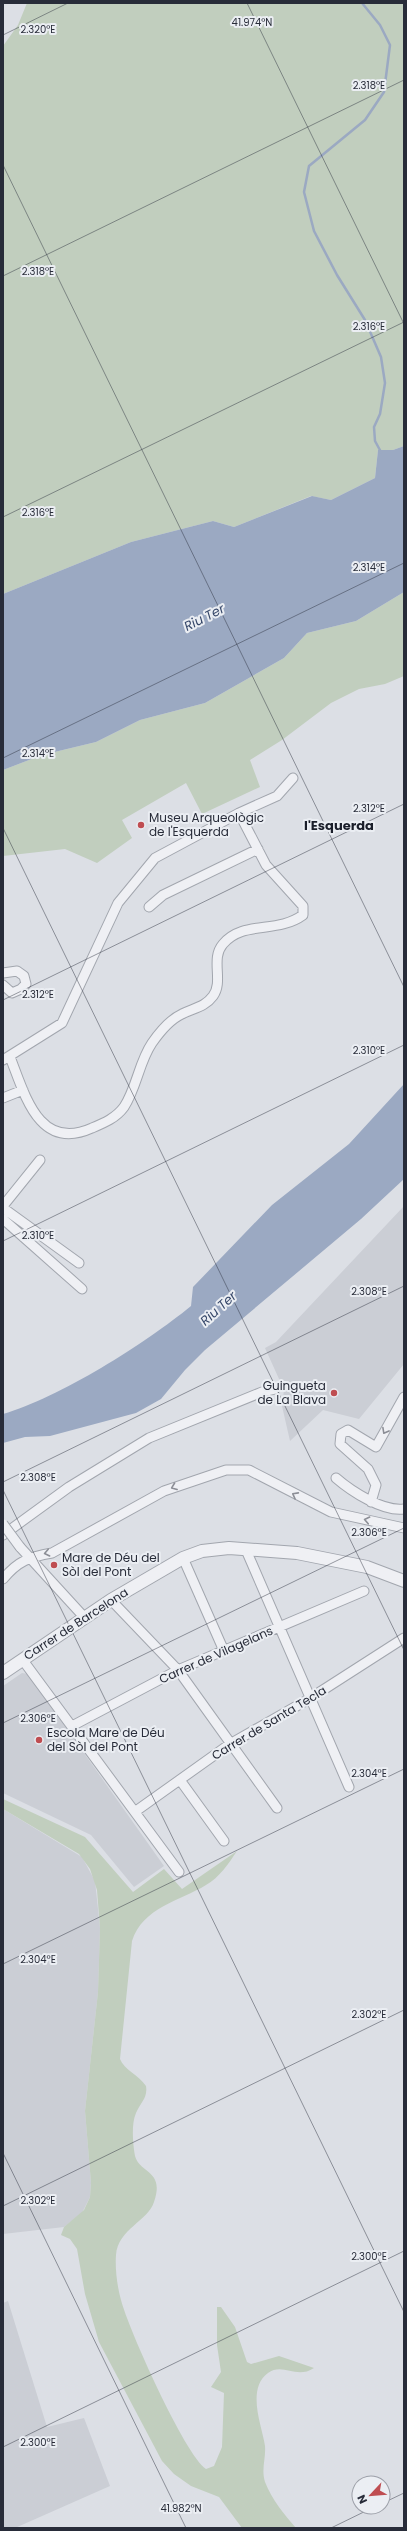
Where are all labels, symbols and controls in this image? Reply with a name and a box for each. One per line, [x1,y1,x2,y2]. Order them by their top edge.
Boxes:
text: 41.974°N [232,15,272,30]
text: 2.320°E [21,22,56,37]
text: 2.318°E [353,78,385,93]
text: 2.318°E [22,264,54,279]
text: 2.316°E [353,319,385,334]
text: 2.316°E [22,505,54,520]
text: 2.314°E [353,560,385,575]
water label: Riu Ter [181,599,229,636]
text: 2.314°E [22,746,54,761]
text: 2.312°E [353,801,385,816]
place label: Museu Arqueològic de l'Esquerda [149,809,264,840]
district label: l'Esquerda [304,816,374,835]
marker: Museu Arqueològic de l'Esquerda [136,820,146,830]
text: 2.312°E [22,987,54,1002]
text: 2.310°E [353,1043,385,1058]
text: 2.310°E [22,1228,54,1243]
text: 2.308°E [351,1284,387,1299]
water label: Riu Ter [196,1286,242,1330]
place label: Guingueta de La Blava [257,1377,326,1408]
marker: Guingueta de La Blava [329,1388,339,1398]
one-way arrow [382,1427,390,1434]
text: 2.308°E [20,1470,56,1485]
one-way arrow [171,1482,178,1490]
one-way arrow [292,1492,300,1500]
one-way arrow [364,1516,371,1524]
text: 2.306°E [351,1525,387,1540]
one-way arrow [44,1549,50,1557]
place label: Mare de Déu del Sòl del Pont [62,1549,160,1580]
marker: Mare de Déu del Sòl del Pont [49,1560,59,1570]
street label: Carrer de Barcelona [20,1583,131,1664]
street label: Carrer de Vilagelans [156,1622,275,1687]
street label: Carrer de Santa Tecla [208,1682,329,1764]
text: 2.306°E [20,1711,56,1726]
place label: Escola Mare de Déu del Sòl del Pont [47,1724,165,1755]
marker: Escola Mare de Déu del Sòl del Pont [34,1735,44,1745]
text: 2.304°E [351,1766,387,1781]
text: 2.304°E [20,1952,56,1967]
text: 2.302°E [352,2007,387,2022]
text: 2.302°E [21,2193,56,2208]
text: 2.300°E [351,2249,387,2264]
text: 2.300°E [20,2435,56,2450]
north arrow [351,2475,391,2515]
text: N [353,2492,371,2507]
text: 41.982°N [160,2501,202,2516]

